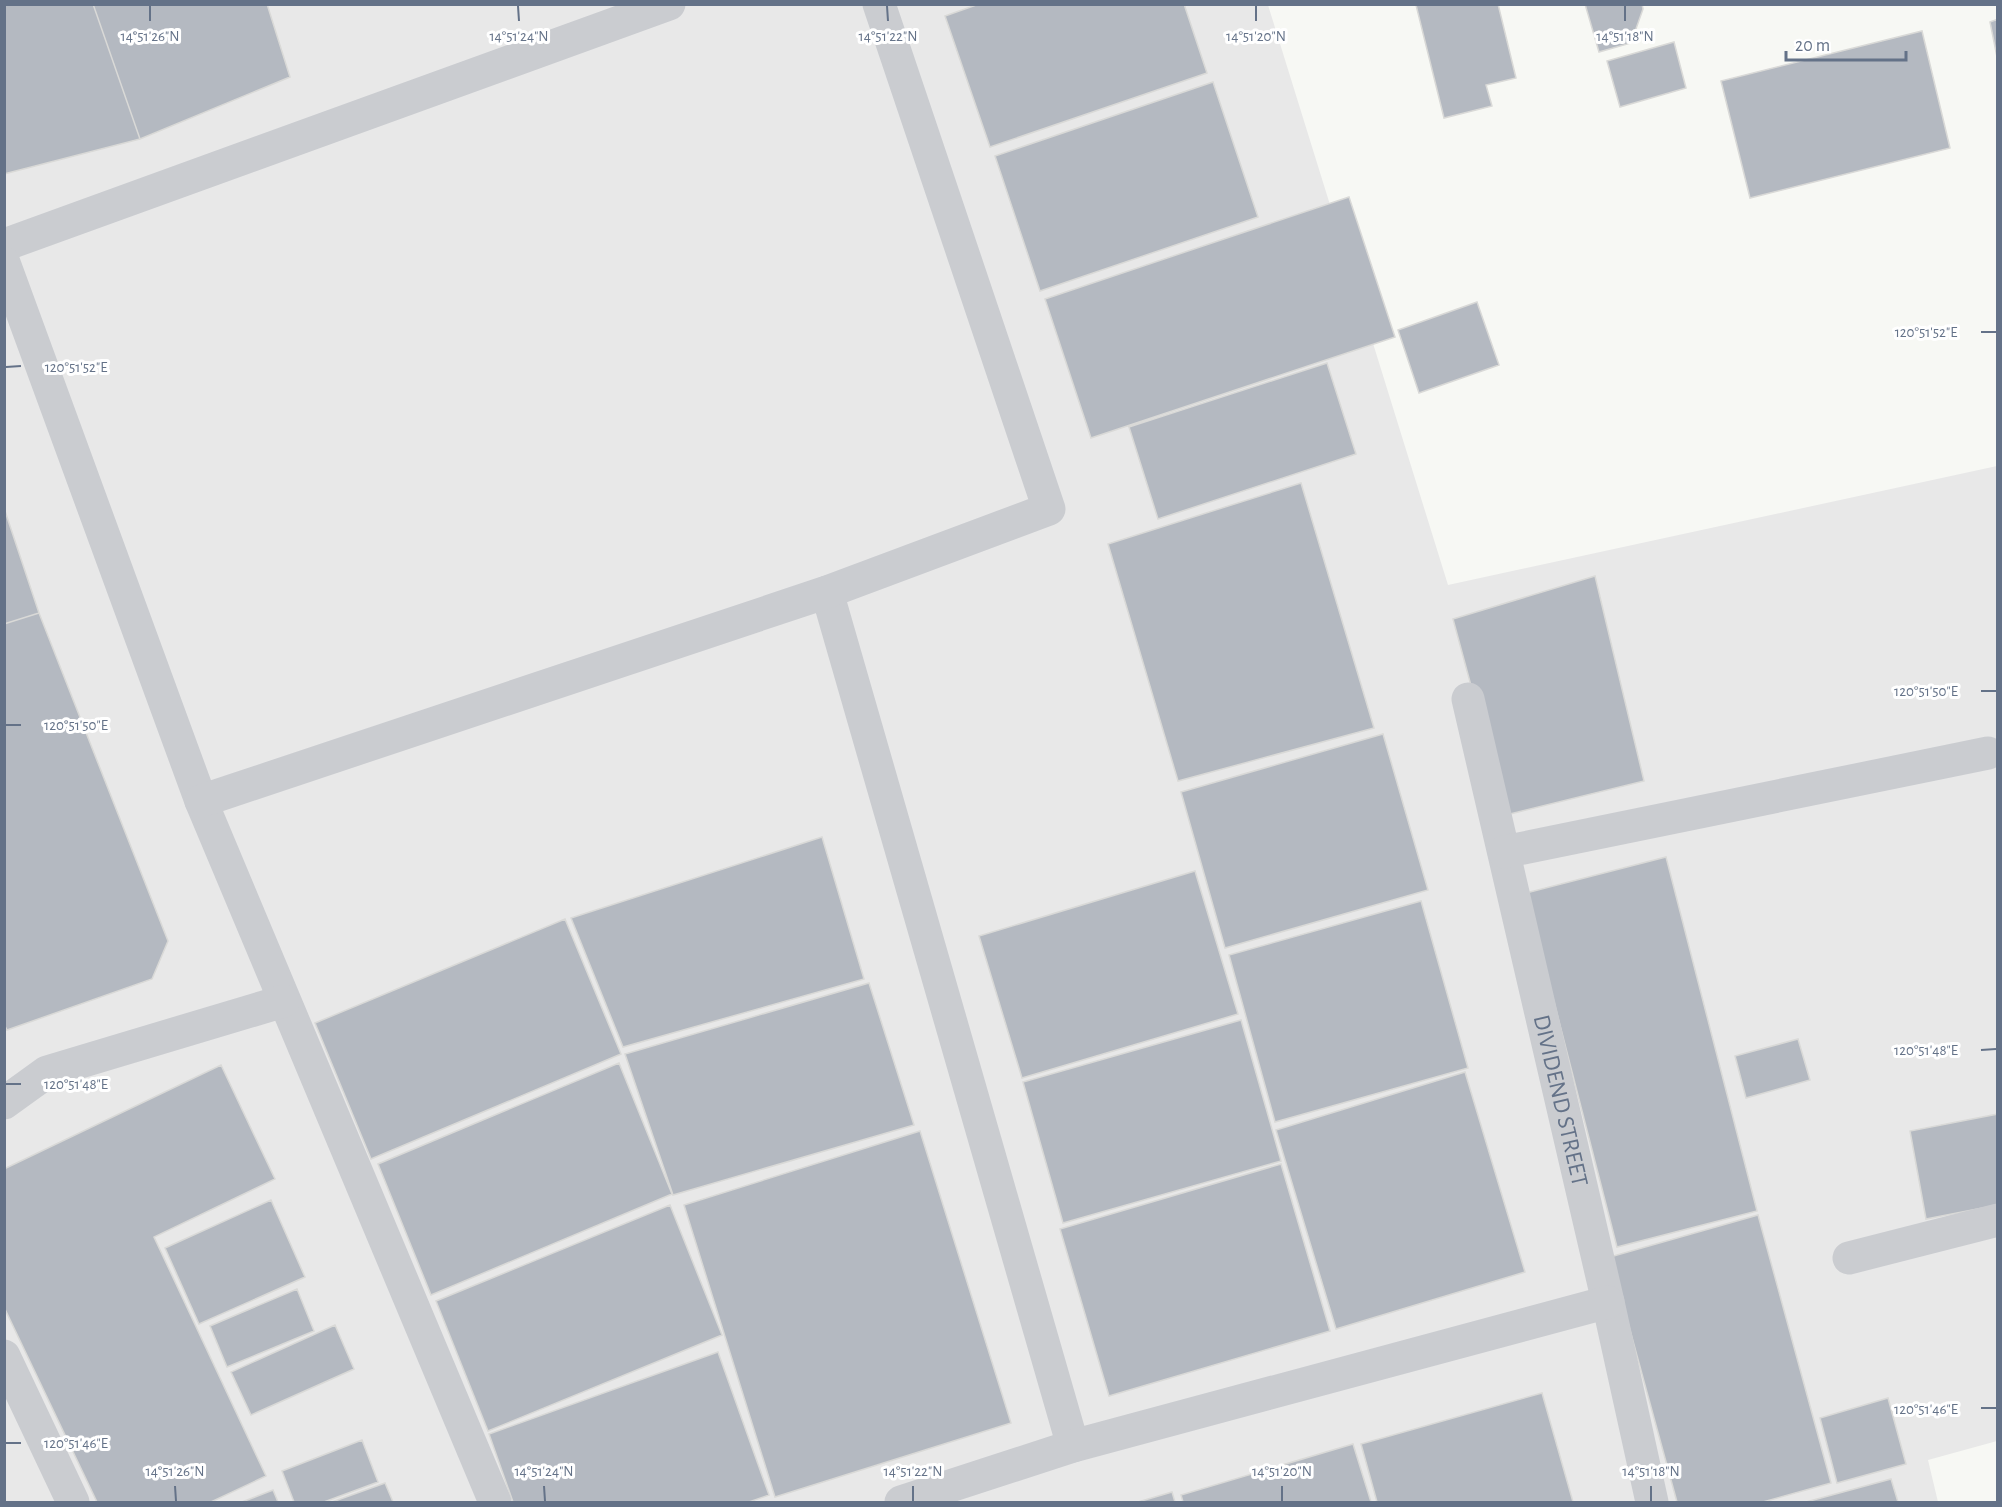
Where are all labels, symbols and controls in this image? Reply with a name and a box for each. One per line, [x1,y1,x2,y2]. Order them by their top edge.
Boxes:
scale bar [1786,24,1906,62]
text: 14°51'26"N [120,29,180,44]
text: 14°51'24"N [489,29,549,44]
text: 14°51'22"N [859,29,917,44]
text: 14°51'20"N [1226,29,1286,44]
text: 14°51'18"N [1596,29,1654,44]
text: 20 m [1795,37,1830,55]
text: 120°51'52"E [1895,325,1957,340]
text: 120°51'52"E [45,360,107,375]
text: 120°51'50"E [1894,684,1958,699]
text: 120°51'50"E [44,718,108,733]
street label: DIVIDEND STREET [1529,1012,1592,1189]
text: 120°51'48"E [1894,1043,1958,1058]
text: 120°51'48"E [44,1077,108,1092]
text: 120°51'46"E [1894,1402,1958,1417]
text: 120°51'46"E [44,1436,108,1451]
text: 14°51'26"N [145,1464,205,1479]
text: 14°51'24"N [514,1464,574,1479]
text: 14°51'22"N [884,1464,942,1479]
text: 14°51'20"N [1252,1464,1312,1479]
text: 14°51'18"N [1622,1464,1680,1479]

